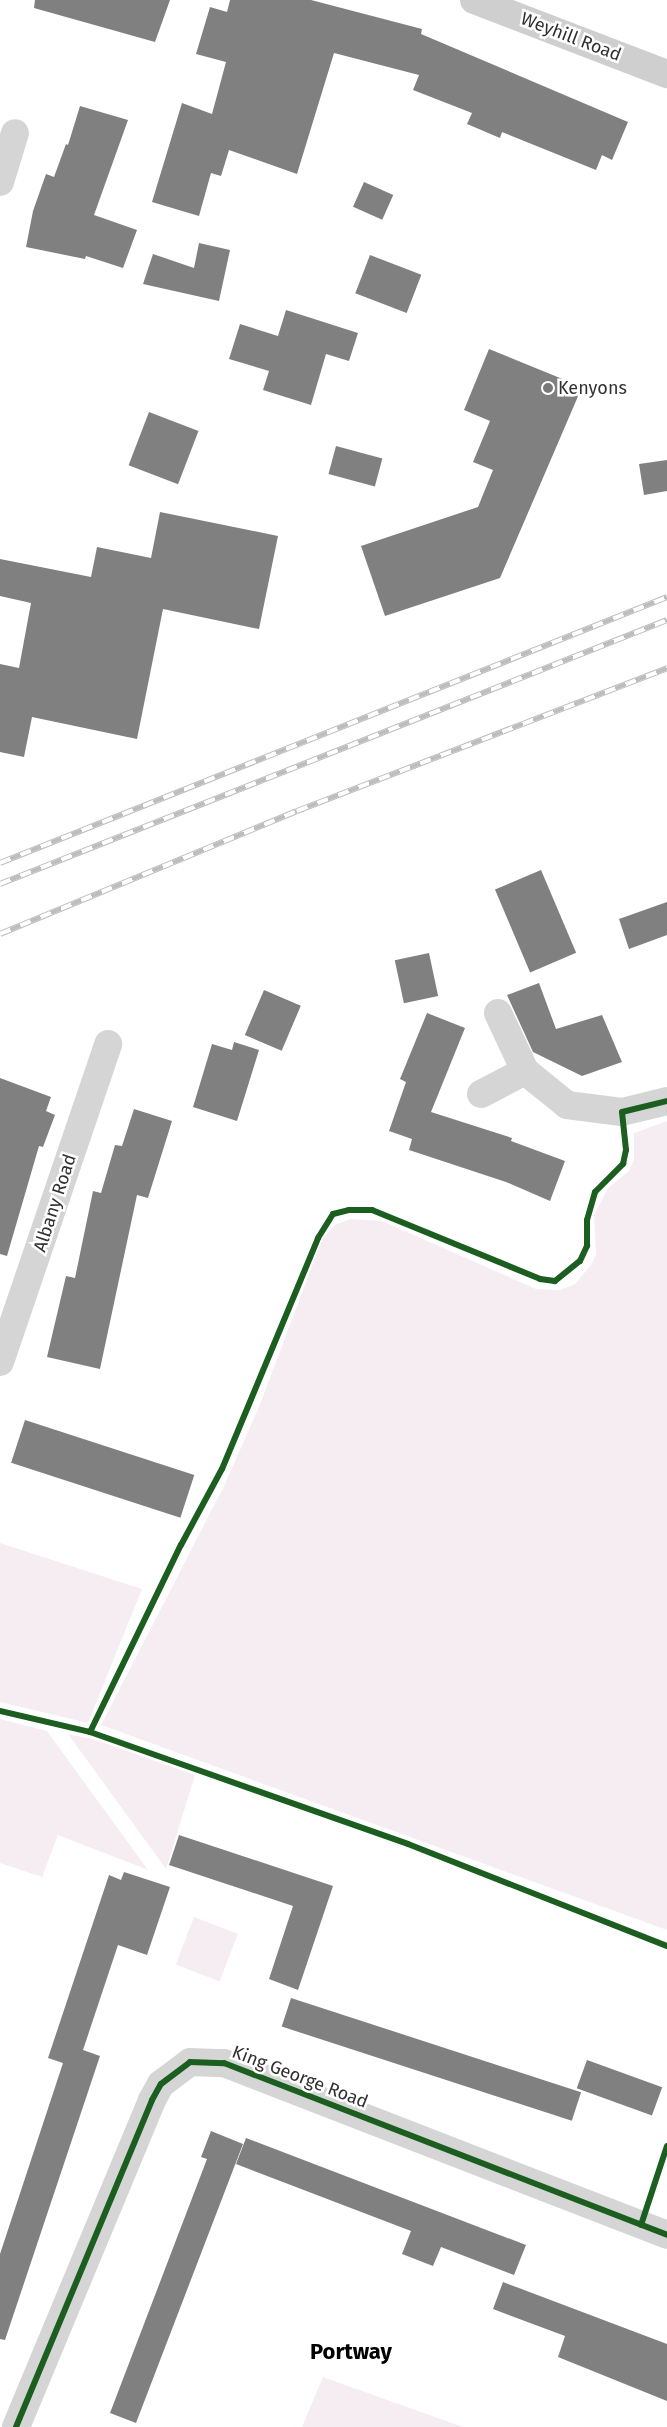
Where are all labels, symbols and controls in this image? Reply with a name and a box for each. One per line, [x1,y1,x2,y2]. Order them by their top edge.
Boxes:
street label: Weyhill Road [518,8,624,66]
place label: Kenyons [558,377,627,399]
marker: Kenyons [542,382,554,394]
street label: Albany Road [29,1151,81,1255]
street label: King George Road [229,2041,371,2113]
district label: Portway [310,2339,392,2365]

